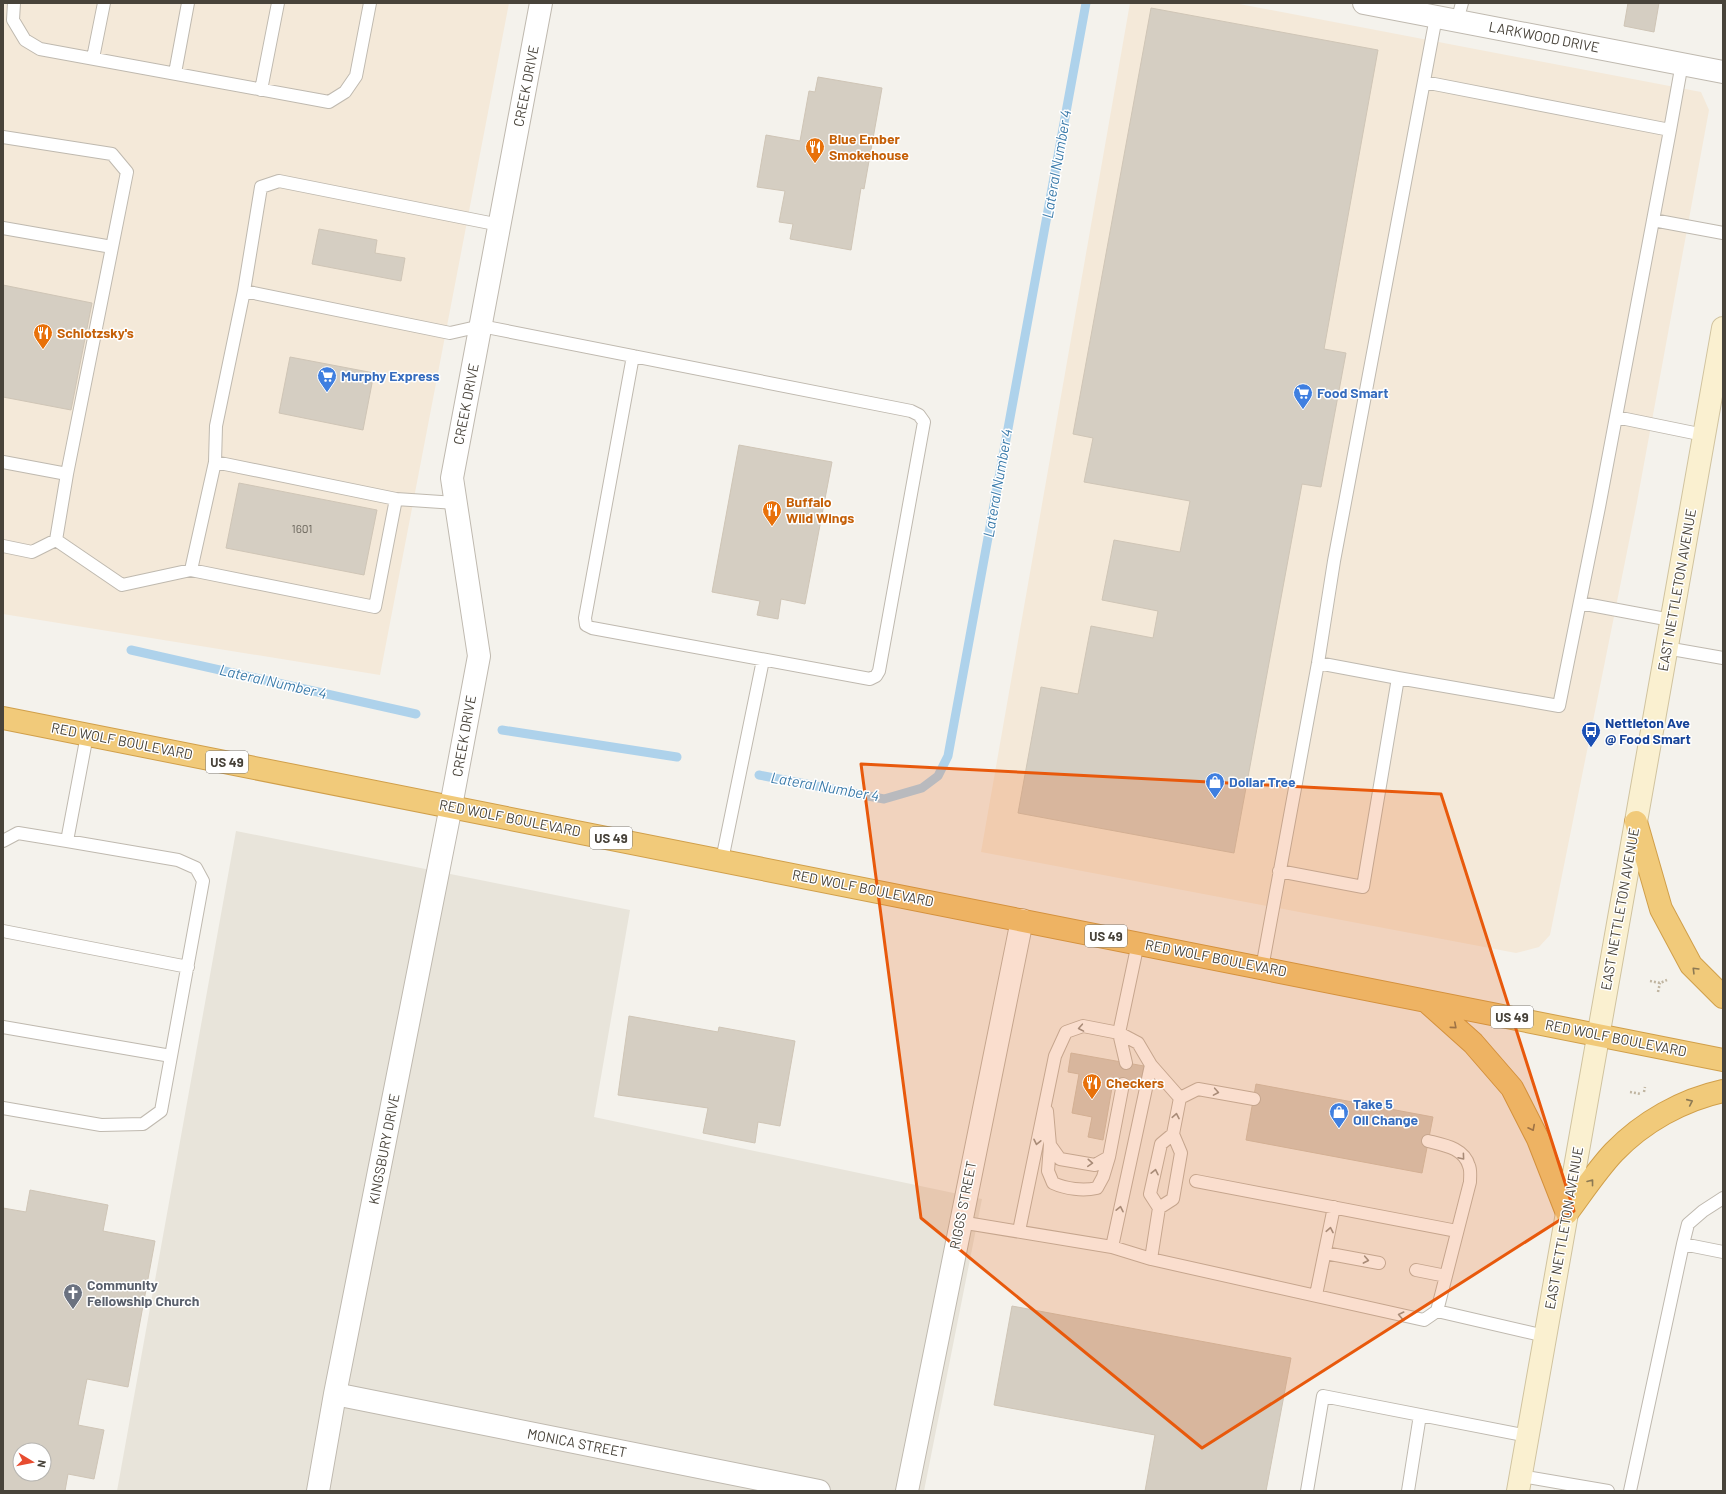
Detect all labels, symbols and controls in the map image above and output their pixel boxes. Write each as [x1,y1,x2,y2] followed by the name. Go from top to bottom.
[1487,17,1601,56] street label: LARKWOOD DRIVE
[509,44,542,128] street label: CREEK DRIVE
[1038,108,1074,219] water label: Lateral Number 4
[829,130,909,163] place label: Blue Ember Smokehouse
[804,136,826,164] restaurant icon: Blue Ember Smokehouse
[32,322,54,350] restaurant icon: Schlotzsky's
[57,324,134,341] place label: Schlotzsky's
[449,362,482,446] street label: CREEK DRIVE
[316,365,338,393] supermarket icon: Murphy Express
[341,367,440,384] place label: Murphy Express
[1292,382,1314,410] supermarket icon: Food Smart
[1317,384,1389,401] place label: Food Smart
[979,427,1015,538] water label: Lateral Number 4
[786,493,854,526] place label: Buffalo Wild Wings
[761,499,783,527] restaurant icon: Buffalo Wild Wings
[1654,507,1699,673] street label: EAST NETTLETON AVENUE
[291,521,313,535] house number: 1601
[218,660,329,702] water label: Lateral Number 4
[448,694,479,778] street label: CREEK DRIVE
[1605,714,1691,747] place label: Nettleton Ave @ Food Smart
[50,718,194,763] street label: RED WOLF BOULEVARD
[1580,720,1602,748] bus stop icon: Nettleton Ave @ Food Smart
[206,751,248,773] road number: US 49
[770,768,881,804] water label: Lateral Number 4
[1204,771,1226,799] shop icon: Dollar Tree
[1229,773,1296,790] place label: Dollar Tree
[438,795,582,840] street label: RED WOLF BOULEVARD
[1597,826,1642,992] street label: EAST NETTLETON AVENUE
[590,827,632,849] road number: US 49
[791,865,935,910] street label: RED WOLF BOULEVARD
[1085,925,1127,947] road number: US 49
[1144,935,1288,980] street label: RED WOLF BOULEVARD
[1692,967,1700,975] one-way arrow
[1491,1006,1533,1028] road number: US 49
[1544,1015,1688,1060] street label: RED WOLF BOULEVARD
[1449,1021,1457,1029] one-way arrow
[1078,1023,1085,1032] one-way arrow
[1081,1072,1103,1100] restaurant icon: Checkers
[1106,1074,1164,1091] place label: Checkers
[1213,1088,1219,1096] one-way arrow
[364,1092,403,1206] street label: KINGSBURY DRIVE
[1353,1095,1418,1128] place label: Take 5 Oil Change
[1686,1098,1693,1106] one-way arrow
[1328,1101,1350,1129] shop icon: Take 5 Oil Change
[1172,1112,1180,1119] one-way arrow
[1528,1124,1535,1131] one-way arrow
[1034,1139,1042,1145] one-way arrow
[1541,1145,1586,1311] street label: EAST NETTLETON AVENUE
[1458,1152,1465,1159] one-way arrow
[946,1159,979,1251] street label: RIGGS STREET
[1087,1159,1093,1168] one-way arrow
[1150,1169,1158,1175] one-way arrow
[1586,1180,1593,1187] one-way arrow
[1115,1206,1123,1212] one-way arrow
[1325,1227,1333,1233] one-way arrow
[1362,1256,1369,1264] one-way arrow
[87,1276,200,1309] place label: Community Fellowship Church
[62,1282,84,1310] church icon: Community Fellowship Church
[1398,1311,1405,1320] one-way arrow
[526,1425,628,1460] street label: MONICA STREET
[12,1442,52,1482] north arrow
[35,1459,49,1469] text: N

